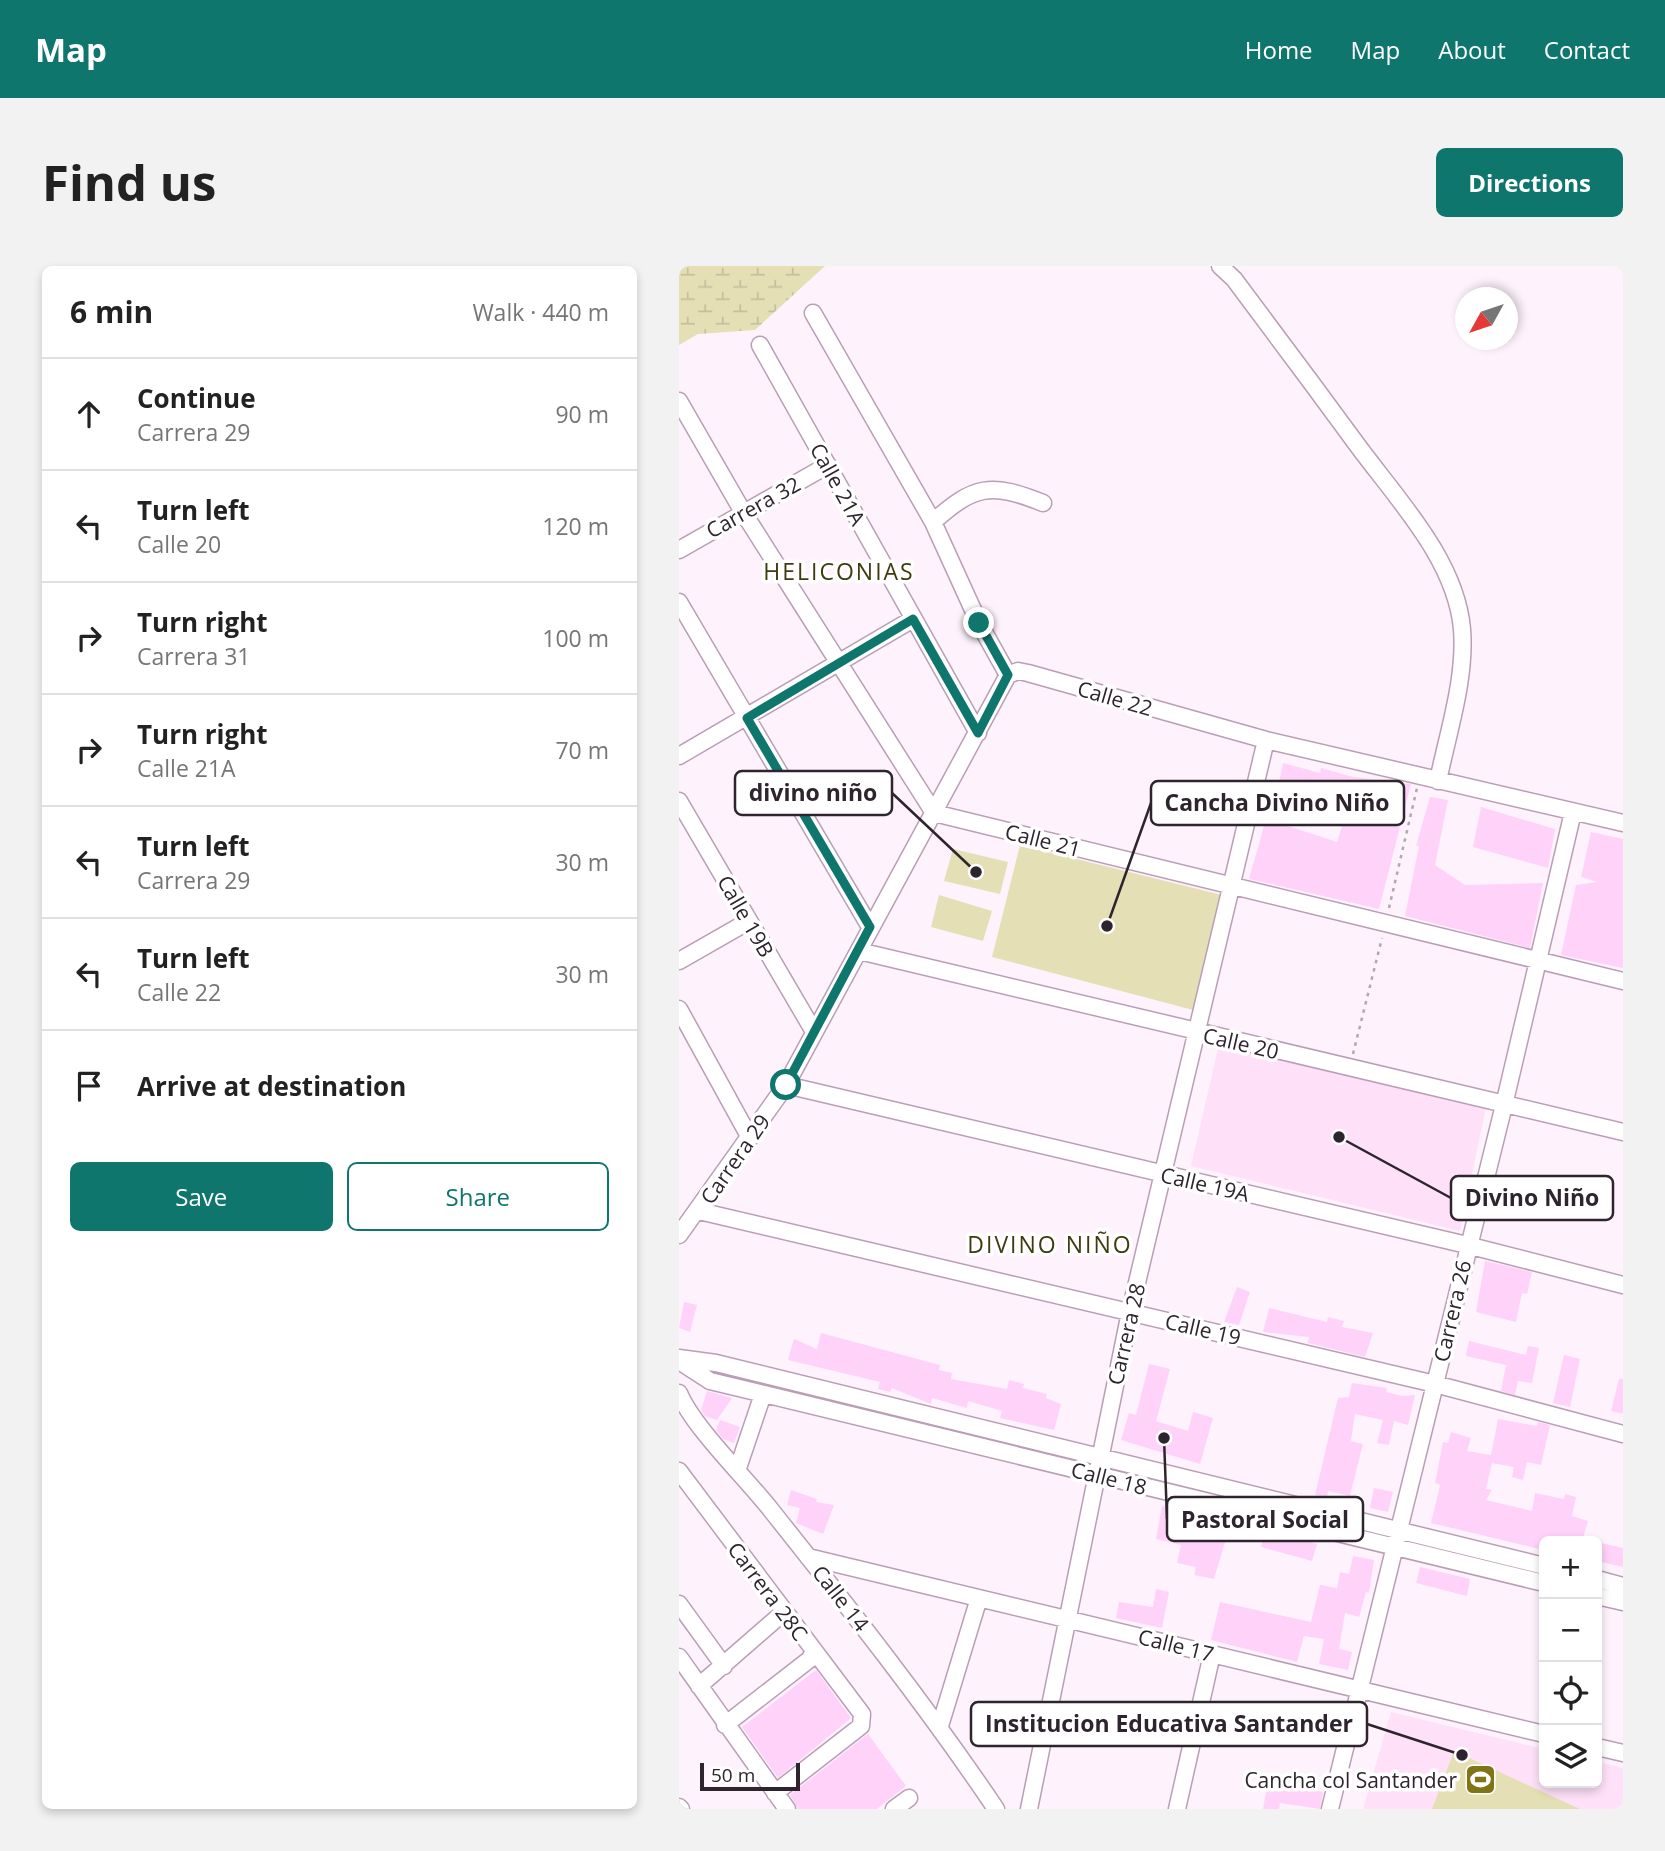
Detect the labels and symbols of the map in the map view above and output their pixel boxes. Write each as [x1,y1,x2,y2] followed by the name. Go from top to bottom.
[1455,287,1518,350] north arrow
[804,438,872,531] street label: Calle 21A
[701,470,805,544] street label: Carrera 32
[763,555,915,587] district label: HELICONIAS
[963,607,994,638] route end
[1074,674,1156,722] street label: Calle 22
[735,771,892,815] callout: divino niño
[749,776,877,808] text: divino niño
[1151,781,1404,825] callout: Cancha Divino Niño
[1164,786,1390,818] text: Cancha Divino Niño
[1002,817,1084,863] street label: Calle 21
[711,870,781,962] street label: Calle 19B
[1200,1021,1282,1065] street label: Calle 20
[770,1069,801,1100] route start
[694,1109,776,1209] street label: Carrera 29
[1158,1160,1253,1208] street label: Calle 19A
[1451,1176,1613,1220] callout: Divino Niño
[1465,1181,1599,1213] text: Divino Niño
[967,1228,1133,1260] district label: DIVINO NIÑO
[1427,1257,1477,1365] street label: Carrera 26
[1101,1280,1151,1388] street label: Carrera 28
[1162,1307,1244,1351] street label: Calle 19
[1068,1455,1150,1501] street label: Calle 18
[1167,1497,1363,1541] callout: Pastoral Social
[1181,1503,1349,1535] text: Pastoral Social
[722,1536,814,1646] street label: Carrera 28C
[806,1559,876,1637] street label: Calle 14
[1135,1622,1217,1668] street label: Calle 17
[971,1702,1367,1746] callout: Institucion Educativa Santander
[985,1707,1353,1739] text: Institucion Educativa Santander
[700,1760,800,1792] scale bar
[1463,1763,1497,1797] sports icon: Cancha col Santander
[1244,1766,1457,1794] place label: Cancha col Santander

